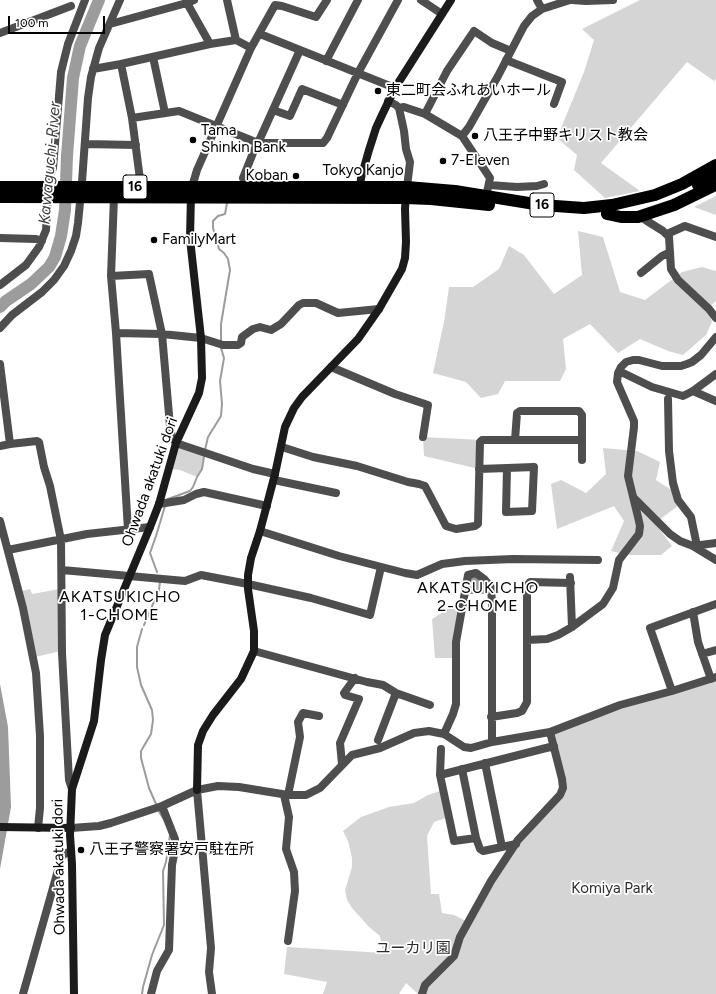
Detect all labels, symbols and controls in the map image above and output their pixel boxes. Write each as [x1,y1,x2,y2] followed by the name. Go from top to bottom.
[10,8,107,34] scale bar
[15,16,49,30] text: 100 m
[386,82,551,100] place label: 東二町会ふれあいホール
[373,86,383,96] marker: 東二町会ふれあいホール
[35,101,65,225] water label: Kawaguchi-River
[201,122,286,157] place label: Tama Shinkin Bank
[483,127,648,145] place label: 八王子中野キリスト教会
[470,131,480,141] marker: 八王子中野キリスト教会
[188,135,198,145] marker: Tama Shinkin Bank
[451,152,510,170] place label: 7-Eleven
[438,156,448,166] marker: 7-Eleven
[322,162,404,180] street label: Tokyo Kanjo
[245,167,288,185] place label: Koban
[291,171,301,181] marker: Koban
[123,175,147,199] road number: 16
[530,193,554,217] road number: 16
[162,231,236,249] place label: FamilyMart
[149,235,159,245] marker: FamilyMart
[118,415,182,549] street label: Ohwada akatuki dori
[417,578,539,616] district label: AKATSUKICHO 2-CHOME
[59,587,181,625] district label: AKATSUKICHO 1-CHOME
[49,799,69,935] street label: Ohwada akatuki dori
[89,841,254,859] place label: 八王子警察署安戸駐在所
[76,845,86,855] marker: 八王子警察署安戸駐在所
[571,880,653,898] park label: Komiya Park
[376,940,450,958] park label: ユーカリ園

